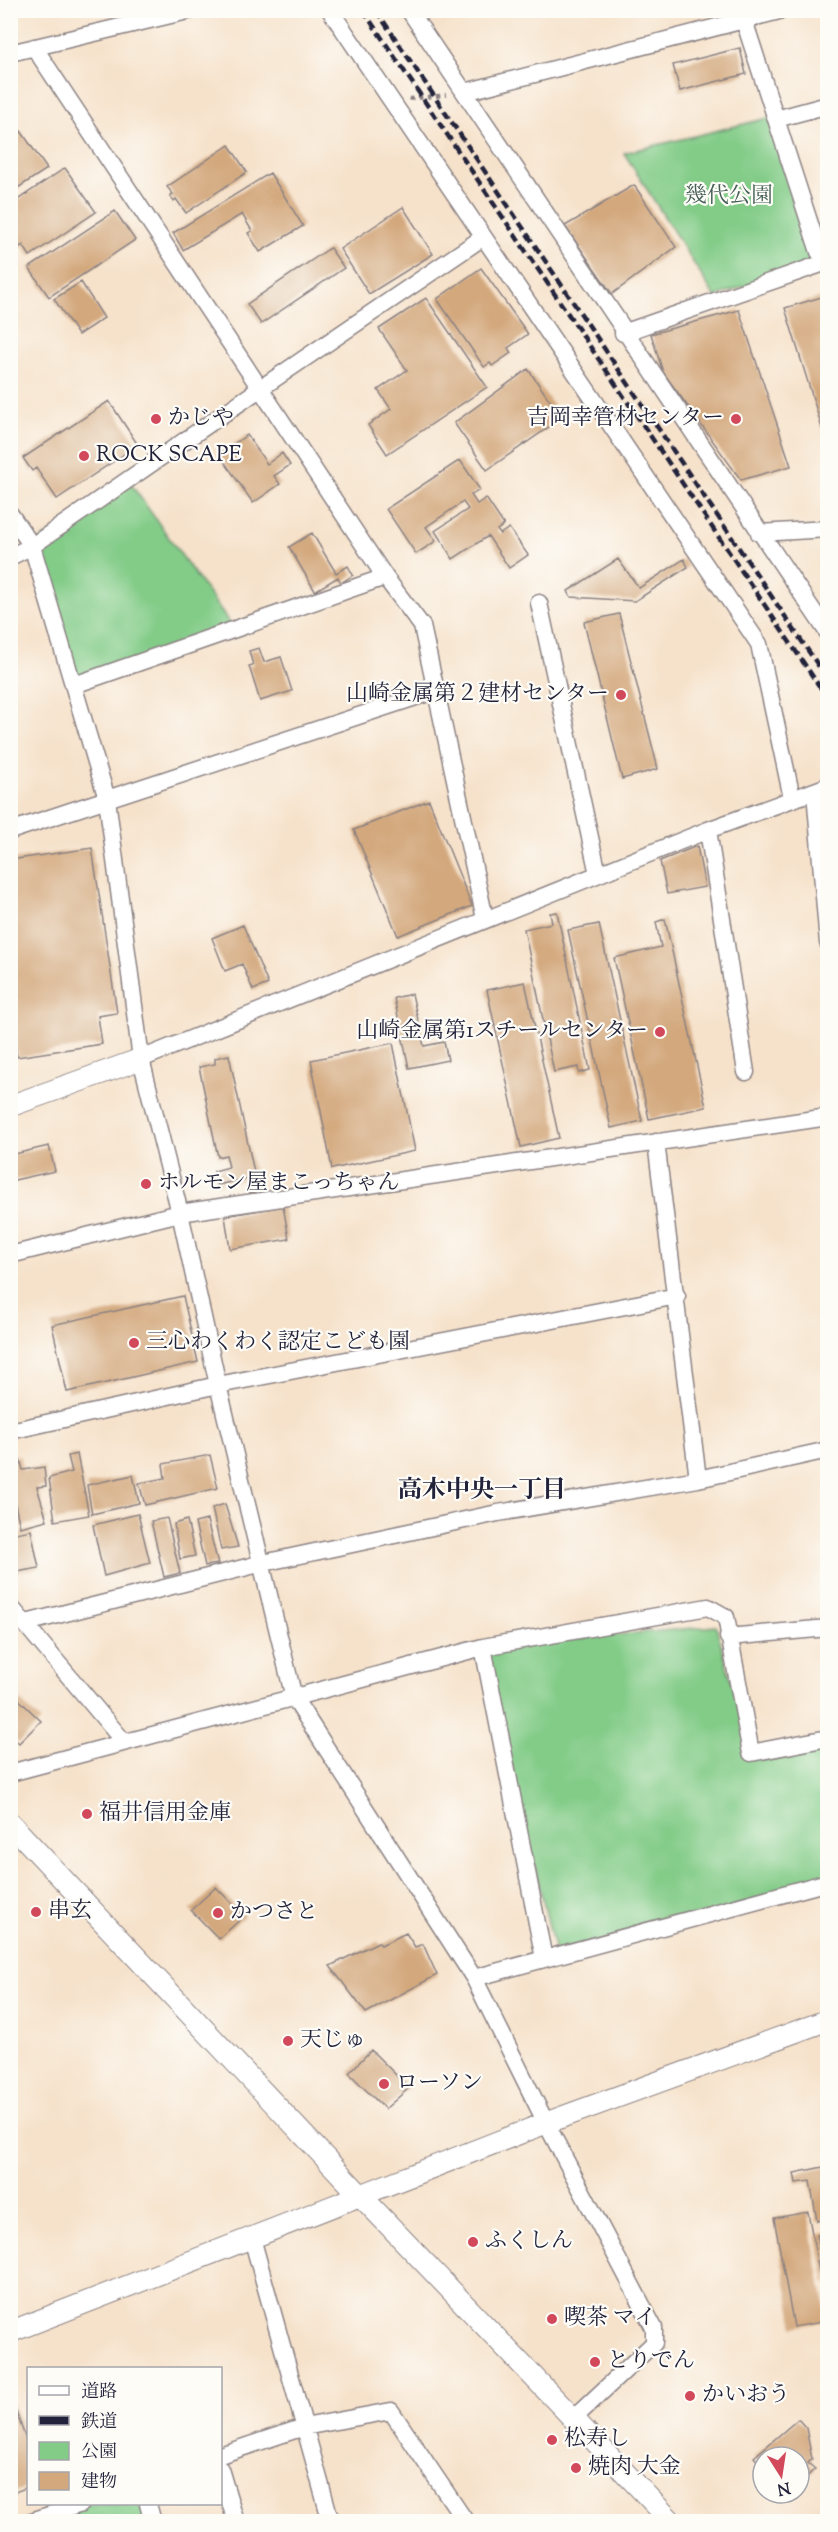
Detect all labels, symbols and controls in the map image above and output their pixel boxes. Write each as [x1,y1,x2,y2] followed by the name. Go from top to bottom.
[685,181,773,213] park label: 幾代公園
[168,403,234,435] place label: かじや
[527,403,724,435] place label: 吉岡幸管材センター
[149,412,163,426] marker: かじや
[729,412,743,426] marker: 吉岡幸管材センター
[96,440,242,472] place label: ROCK SCAPE
[77,449,91,463] marker: ROCK SCAPE
[346,679,609,711] place label: 山崎金属第２建材センター
[614,688,628,702] marker: 山崎金属第２建材センター
[356,1016,648,1048] place label: 山崎金属第1スチールセンター
[653,1025,667,1039] marker: 山崎金属第1スチールセンター
[158,1168,400,1200] place label: ホルモン屋まこっちゃん
[139,1177,153,1191] marker: ホルモン屋まこっちゃん
[146,1327,410,1359] place label: 三心わくわく認定こども園
[127,1336,141,1350] marker: 三心わくわく認定こども園
[398,1474,566,1508] district label: 高木中央一丁目
[99,1798,231,1830] place label: 福井信用金庫
[80,1807,94,1821] marker: 福井信用金庫
[48,1896,92,1928] place label: 串玄
[230,1897,318,1929] place label: かつさと
[29,1905,43,1919] marker: 串玄
[211,1906,225,1920] marker: かつさと
[300,2025,366,2057] place label: 天じゅ
[281,2034,295,2048] marker: 天じゅ
[396,2068,483,2100] place label: ローソン
[377,2077,391,2091] marker: ローソン
[485,2226,573,2258] place label: ふくしん
[466,2235,480,2249] marker: ふくしん
[564,2303,656,2335] place label: 喫茶 マイ
[545,2312,559,2326] marker: 喫茶 マイ
[607,2346,695,2378] place label: とりでん
[588,2355,602,2369] marker: とりでん
[27,2367,222,2505] legend
[81,2380,117,2406] text: 道路
[702,2380,790,2412] place label: かいおう
[683,2389,697,2403] marker: かいおう
[81,2410,117,2436] text: 鉄道
[564,2424,630,2456] place label: 松寿し
[545,2433,559,2447] marker: 松寿し
[81,2440,117,2466] text: 公園
[751,2445,811,2505] north arrow
[588,2452,681,2484] place label: 焼肉 大金
[569,2461,583,2475] marker: 焼肉 大金
[81,2470,117,2496] text: 建物
[775,2475,792,2500] text: N

